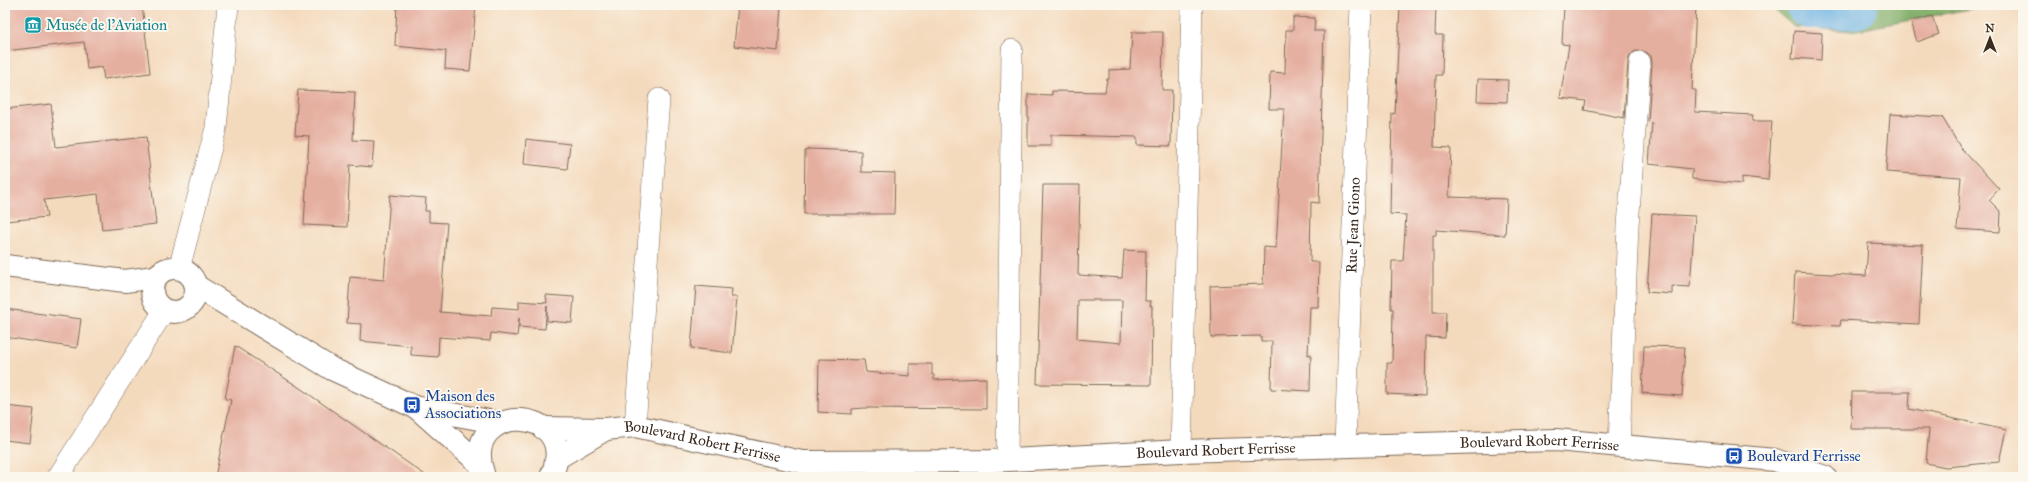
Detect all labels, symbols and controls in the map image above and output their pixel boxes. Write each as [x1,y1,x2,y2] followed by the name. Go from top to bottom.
[23,15,43,35] museum icon: Musée de l'Aviation
[46,16,167,34] place label: Musée de l'Aviation
[1970,18,2010,58] north arrow
[1985,22,1995,35] text: N
[1342,176,1364,274] street label: Rue Jean Giono
[424,387,501,422] place label: Maison des Associations
[402,395,422,415] bus stop icon: Maison des Associations
[623,417,782,466] street label: Boulevard Robert Ferrisse
[1459,431,1620,455] street label: Boulevard Robert Ferrisse
[1135,439,1296,462] street label: Boulevard Robert Ferrisse
[1724,446,1744,466] bus stop icon: Boulevard Ferrisse
[1747,447,1861,465] place label: Boulevard Ferrisse

